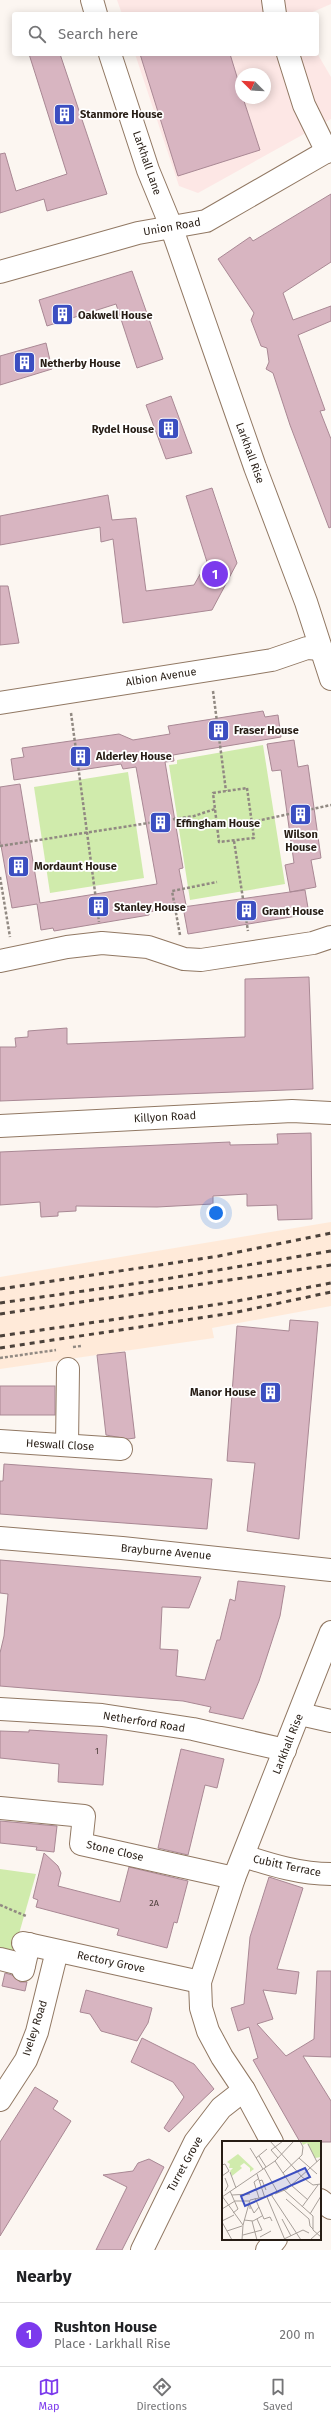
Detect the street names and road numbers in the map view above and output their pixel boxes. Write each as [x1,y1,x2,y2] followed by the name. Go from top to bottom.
[130,129,164,197] street label: Larkhall Lane
[142,216,202,238] street label: Union Road
[233,421,267,485] street label: Larkhall Rise
[125,665,197,689] street label: Albion Avenue
[133,1109,197,1125] street label: Killyon Road
[26,1437,94,1453] street label: Heswall Close
[120,1542,212,1562] street label: Brayburne Avenue
[102,1709,186,1735] street label: Netherford Road
[270,1712,306,1776] street label: Larkhall Rise
[85,1838,145,1864] street label: Stone Close
[252,1852,322,1880] street label: Cubitt Terrace
[76,1948,146,1976] street label: Rectory Grove
[20,1999,50,2057] street label: Iveley Road
[164,2134,206,2194] street label: Turret Grove

